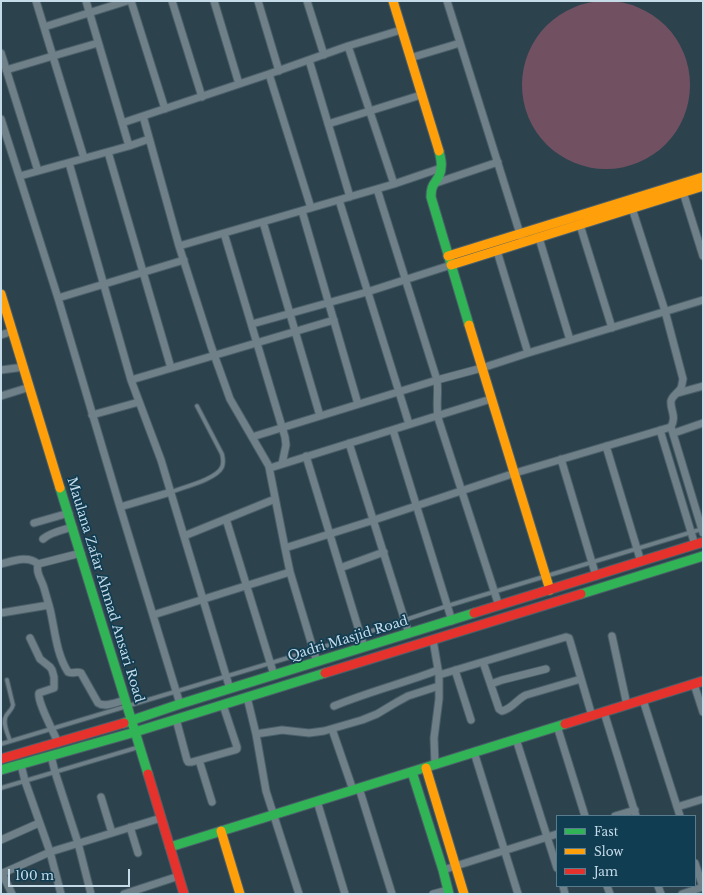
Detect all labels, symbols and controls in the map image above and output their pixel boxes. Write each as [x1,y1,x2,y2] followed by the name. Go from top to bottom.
[63,475,147,705] street label: Maulana Zafar Ahmad Ansari Road
[286,613,410,665] street label: Qadri Masjid Road
[556,815,696,887] legend
[594,824,618,839] text: Fast
[594,844,623,859] text: Slow
[10,861,132,887] scale bar
[594,864,618,879] text: Jam
[15,868,54,883] text: 100 m

